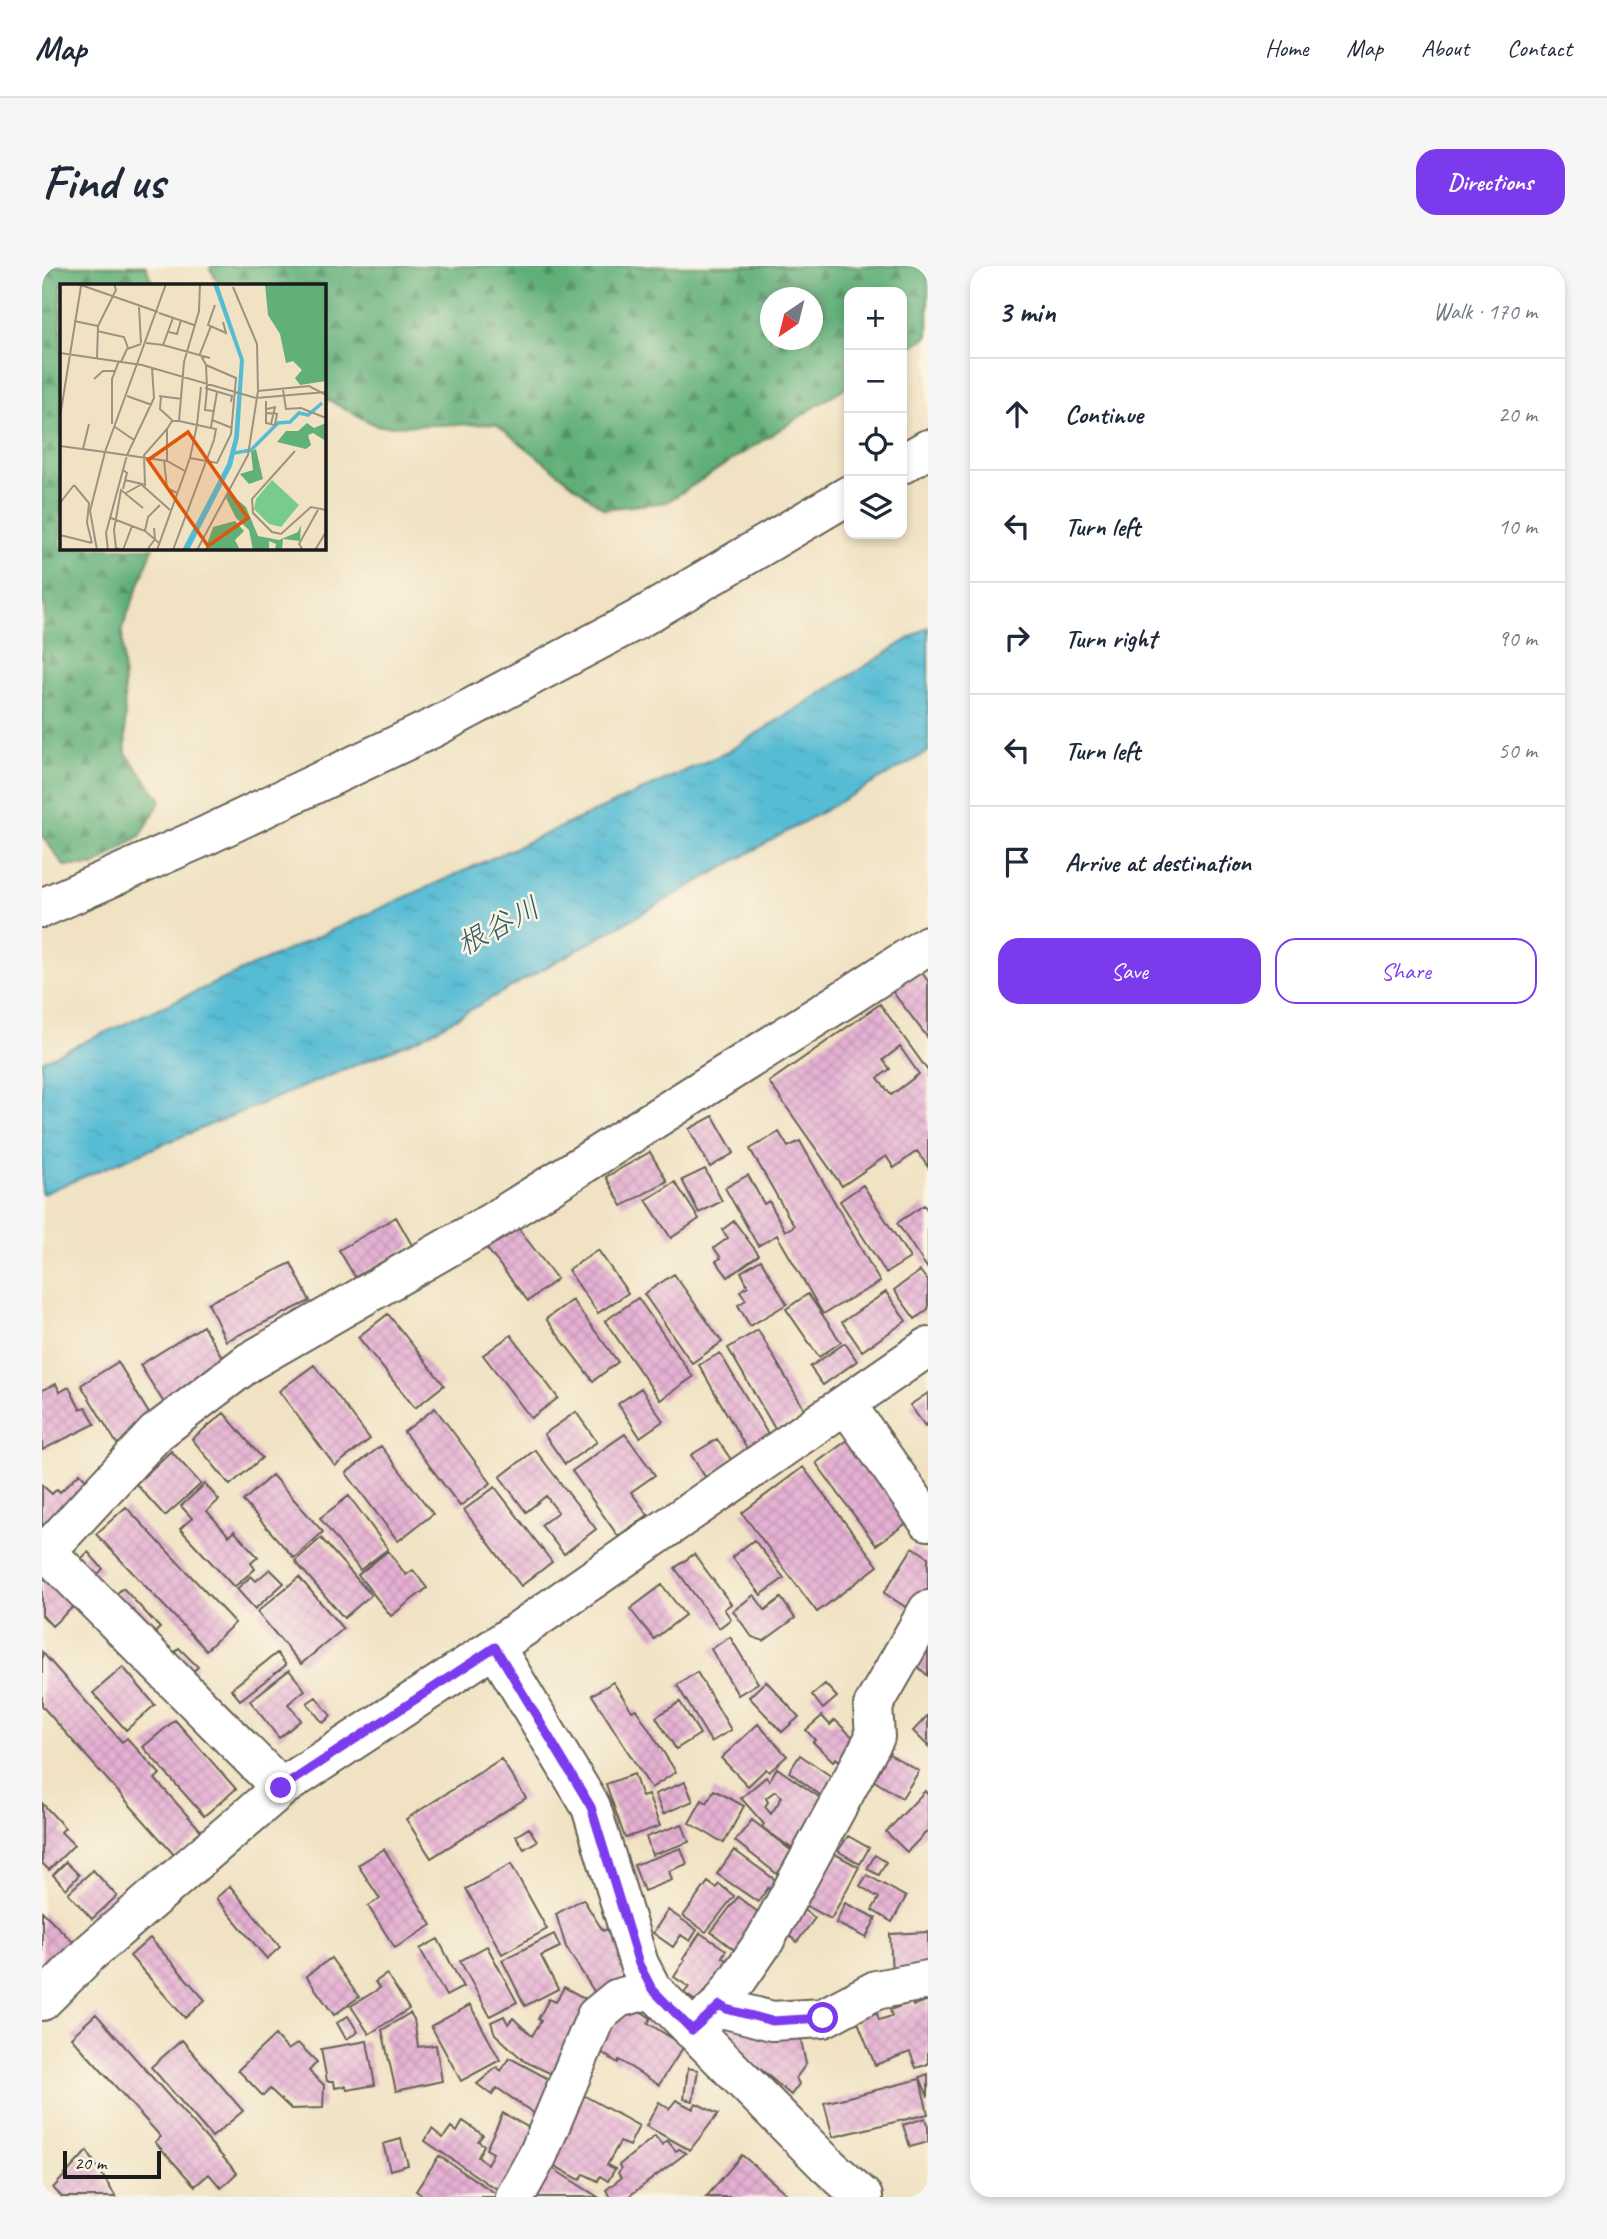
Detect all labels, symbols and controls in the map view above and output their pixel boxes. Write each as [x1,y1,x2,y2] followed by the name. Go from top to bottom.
[35,27,86,69] text: Map
[1265,33,1308,63] text: Home
[1346,33,1383,63] text: Map
[1421,33,1469,63] text: About
[1507,33,1572,63] text: Contact
[1416,149,1565,215] button: Directions
[42,151,164,213] text: Find us
[60,284,326,550] inset map
[760,287,823,350] north arrow
[844,287,907,539] map controls
[844,287,907,350] button: +
[998,293,1055,331] text: 3 min
[1433,297,1537,326] text: Walk · 170 m
[844,350,907,413] button: −
[998,395,1036,433] icon: ahead
[1065,398,1143,431] text: Continue
[1498,400,1537,429] text: 20 m
[844,413,907,476] button: locate
[844,476,907,539] button: layers
[998,507,1036,545] icon: left
[1065,510,1140,543] text: Turn left
[1498,512,1537,541] text: 10 m
[998,619,1036,657] icon: right
[1065,622,1156,655] text: Turn right
[1498,624,1537,653] text: 90 m
[998,731,1036,769] icon: left
[1065,734,1140,767] text: Turn left
[1498,736,1537,765] text: 50 m
[998,843,1036,881] icon: arrive
[1065,846,1251,879] text: Arrive at destination
[449,888,547,964] water label: 根谷川
[998,938,1261,1004] button: Save
[1275,938,1537,1004] button: Share
[265,1772,296,1803] route end
[807,2002,838,2033] route start
[63,2148,161,2180] scale bar
[74,2151,106,2175] text: 20 m

